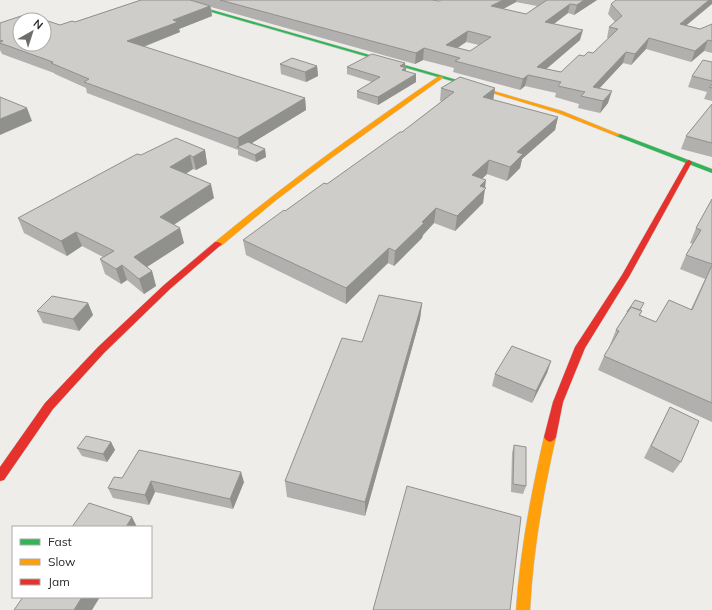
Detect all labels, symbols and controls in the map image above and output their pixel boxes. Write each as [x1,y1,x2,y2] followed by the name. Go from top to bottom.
[12,12,52,52] north arrow
[31,16,46,32] text: N
[12,526,152,598] legend
[48,534,72,549] text: Fast
[48,554,76,569] text: Slow
[48,574,70,589] text: Jam

